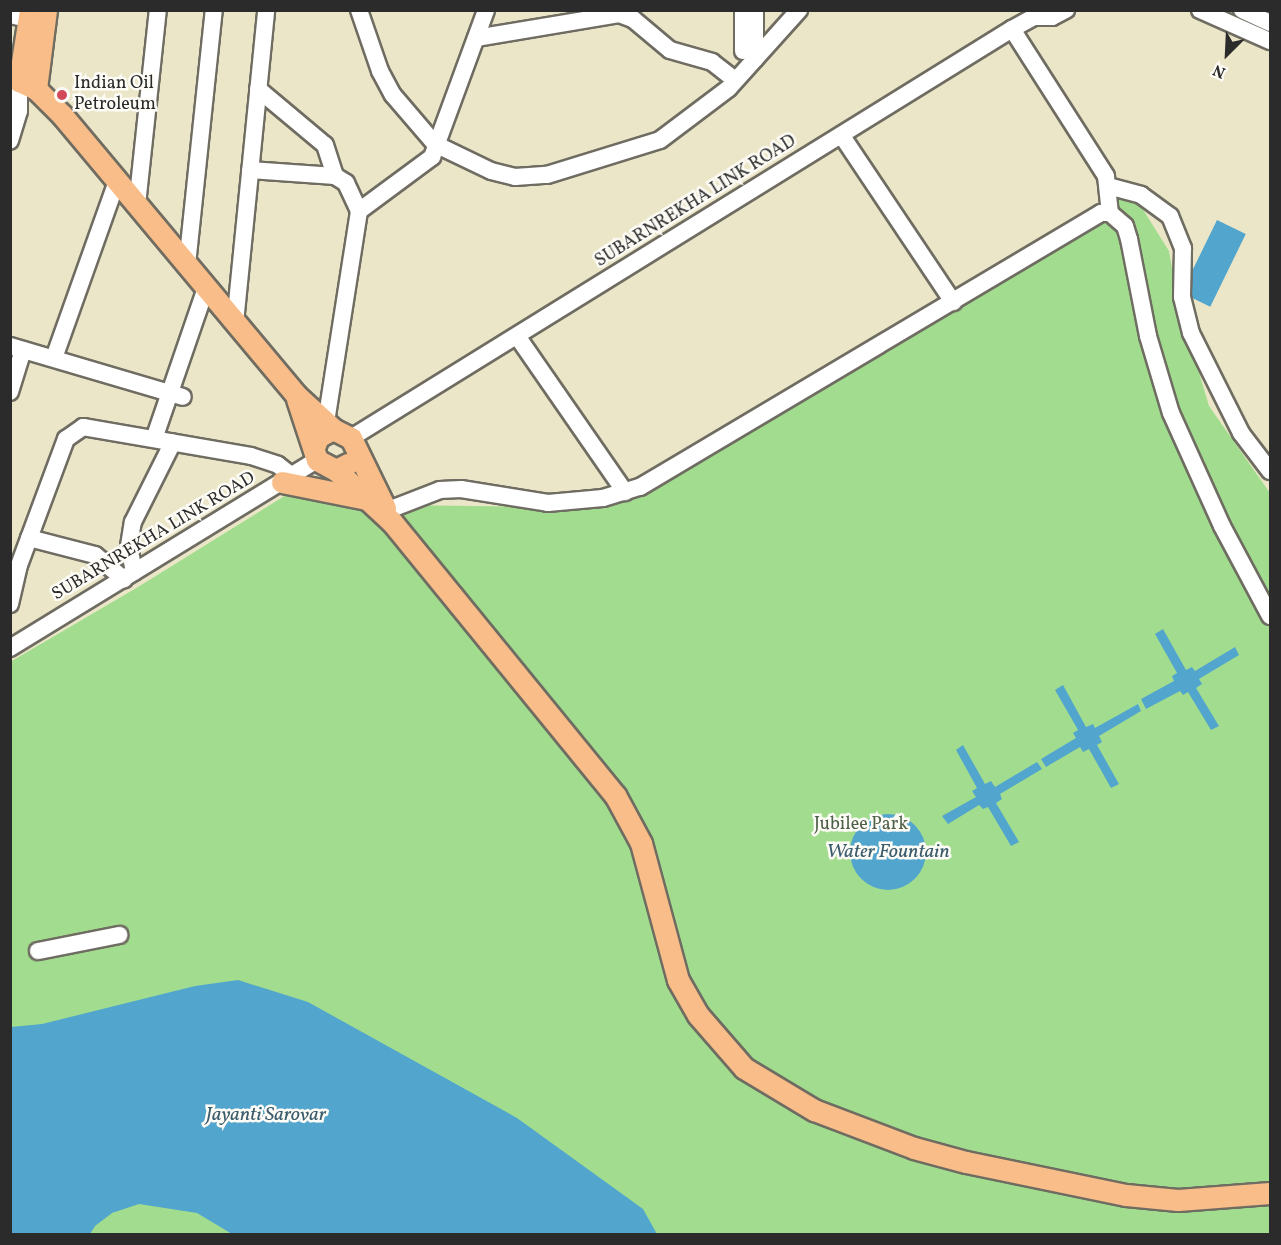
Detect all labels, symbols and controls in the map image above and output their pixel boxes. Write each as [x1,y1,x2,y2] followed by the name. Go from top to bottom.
[1197,24,1257,84] north arrow
[1210,58,1229,83] text: N
[74,74,156,116] place label: Indian Oil Petroleum
[55,88,69,102] marker: Indian Oil Petroleum
[592,131,800,273] street label: SUBARNREKHA LINK ROAD
[49,468,259,606] street label: SUBARNREKHA LINK ROAD
[814,814,908,836] park label: Jubilee Park
[826,840,950,864] water label: Water Fountain
[206,1103,326,1127] water label: Jayanti Sarovar

